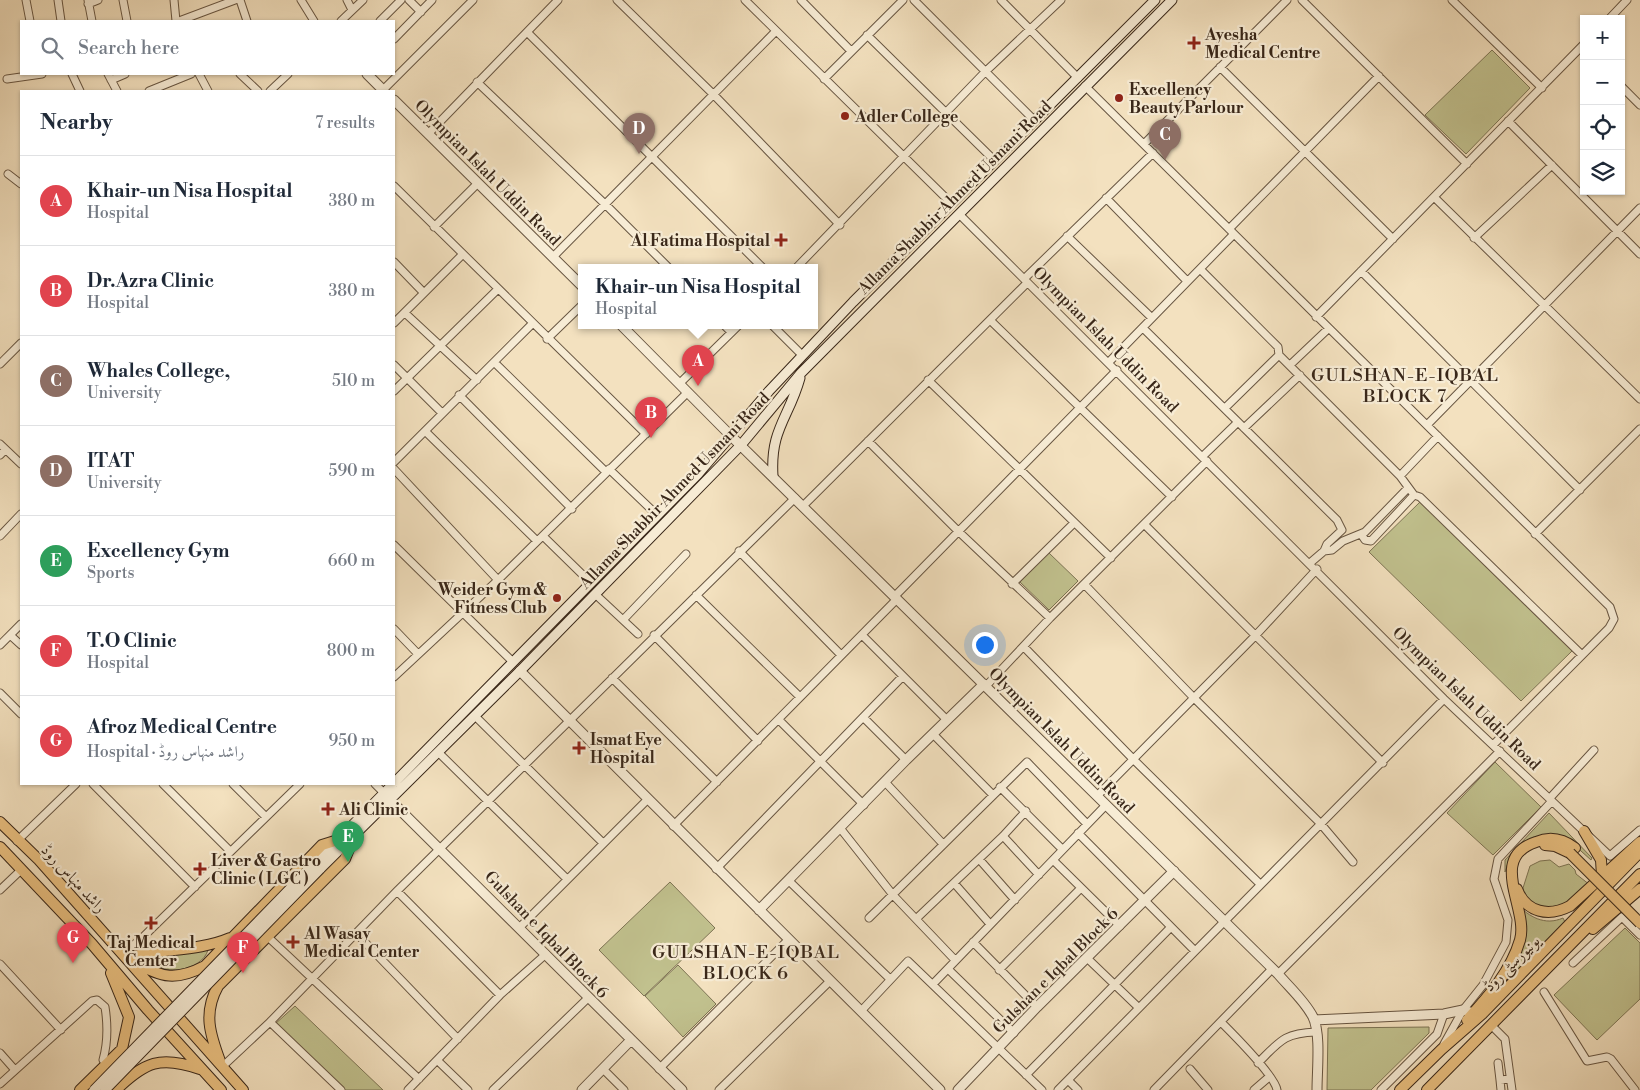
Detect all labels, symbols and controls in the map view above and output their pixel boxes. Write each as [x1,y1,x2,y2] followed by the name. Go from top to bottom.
[1580,15,1625,195] map controls
[1580,15,1625,60] button: +
[20,20,395,75] search box
[1204,25,1321,63] place label: Ayesha Medical Centre
[38,34,66,62] icon: search
[78,36,179,60] text: Search here
[1187,36,1201,50] marker: Ayesha Medical Centre
[1580,60,1625,105] button: −
[1129,80,1244,118] place label: Excellency Beauty Parlour
[1113,92,1125,104] marker: Excellency Beauty Parlour
[410,96,564,250] street label: Olympian Islah Uddin Road
[853,97,1056,299] street label: Allama Shabbir Ahmed Usmani Road
[1580,105,1625,150] button: locate
[854,107,959,127] place label: Adler College
[40,110,113,136] text: Nearby
[839,110,851,122] marker: Adler College
[315,113,375,133] text: 7 results
[623,113,655,154] pin: D
[1149,119,1181,160] pin: C
[1580,150,1625,195] button: layers
[87,179,293,203] text: Khair-un Nisa Hospital
[50,191,62,211] text: A
[328,191,375,211] text: 380 m
[87,203,149,223] text: Hospital
[630,231,771,251] place label: Al Fatima Hospital
[774,233,788,247] marker: Al Fatima Hospital
[1028,263,1182,417] street label: Olympian Islah Uddin Road
[578,264,818,329] popup
[87,269,214,293] text: Dr.Azra Clinic
[595,275,801,299] text: Khair-un Nisa Hospital
[50,281,62,301] text: B
[328,281,375,301] text: 380 m
[87,293,149,313] text: Hospital
[595,299,657,319] text: Hospital
[682,345,714,386] pin: A
[87,359,230,383] text: Whales College,
[1311,364,1499,408] district label: GULSHAN-E-IQBAL BLOCK 7
[50,371,62,391] text: C
[332,371,375,391] text: 510 m
[87,383,161,403] text: University
[575,388,774,594] street label: Allama Shabbir Ahmed Usmani Road
[635,397,667,438] pin: B
[87,449,134,473] text: ITAT
[50,461,62,481] text: D
[329,461,375,481] text: 590 m
[87,473,161,493] text: University
[87,539,229,563] text: Excellency Gym
[50,551,62,571] text: E
[328,551,375,571] text: 660 m
[87,563,134,583] text: Sports
[437,580,548,618] place label: Weider Gym & Fitness Club
[551,592,563,604] marker: Weider Gym & Fitness Club
[1388,623,1545,775] street label: Olympian Islah Uddin Road
[87,629,177,653] text: T.O Clinic
[972,632,998,658] your location
[50,641,62,661] text: F
[327,641,375,661] text: 800 m
[87,653,149,673] text: Hospital
[984,664,1138,818] street label: Olympian Islah Uddin Road
[87,715,277,739] text: Afroz Medical Centre
[590,730,662,768] place label: Ismat Eye Hospital
[50,731,62,751] text: G
[329,731,375,751] text: 950 m
[572,741,586,755] marker: Ismat Eye Hospital
[87,742,244,762] text: Hospital · راشد منہاس روڈ
[338,800,408,820] place label: Ali Clinic
[321,802,335,816] marker: Ali Clinic
[332,821,364,862] pin: E
[37,840,110,917] street label: راشد منہاس روڈ
[211,851,321,889] place label: Liver & Gastro Clinic ( LGC )
[193,862,207,876] marker: Liver & Gastro Clinic ( LGC )
[480,867,613,1003] street label: Gulshan e Iqbal Block 6
[989,904,1123,1038] street label: Gulshan e Iqbal Block 6
[144,916,158,930] marker: Taj Medical Center
[57,922,89,963] pin: G
[303,924,420,962] place label: Al Wasay Medical Center
[1479,931,1545,997] street label: یونیورسٹی روڈ
[227,932,259,973] pin: F
[107,933,196,971] place label: Taj Medical Center
[286,935,300,949] marker: Al Wasay Medical Center
[652,941,840,985] district label: GULSHAN-E-IQBAL BLOCK 6

